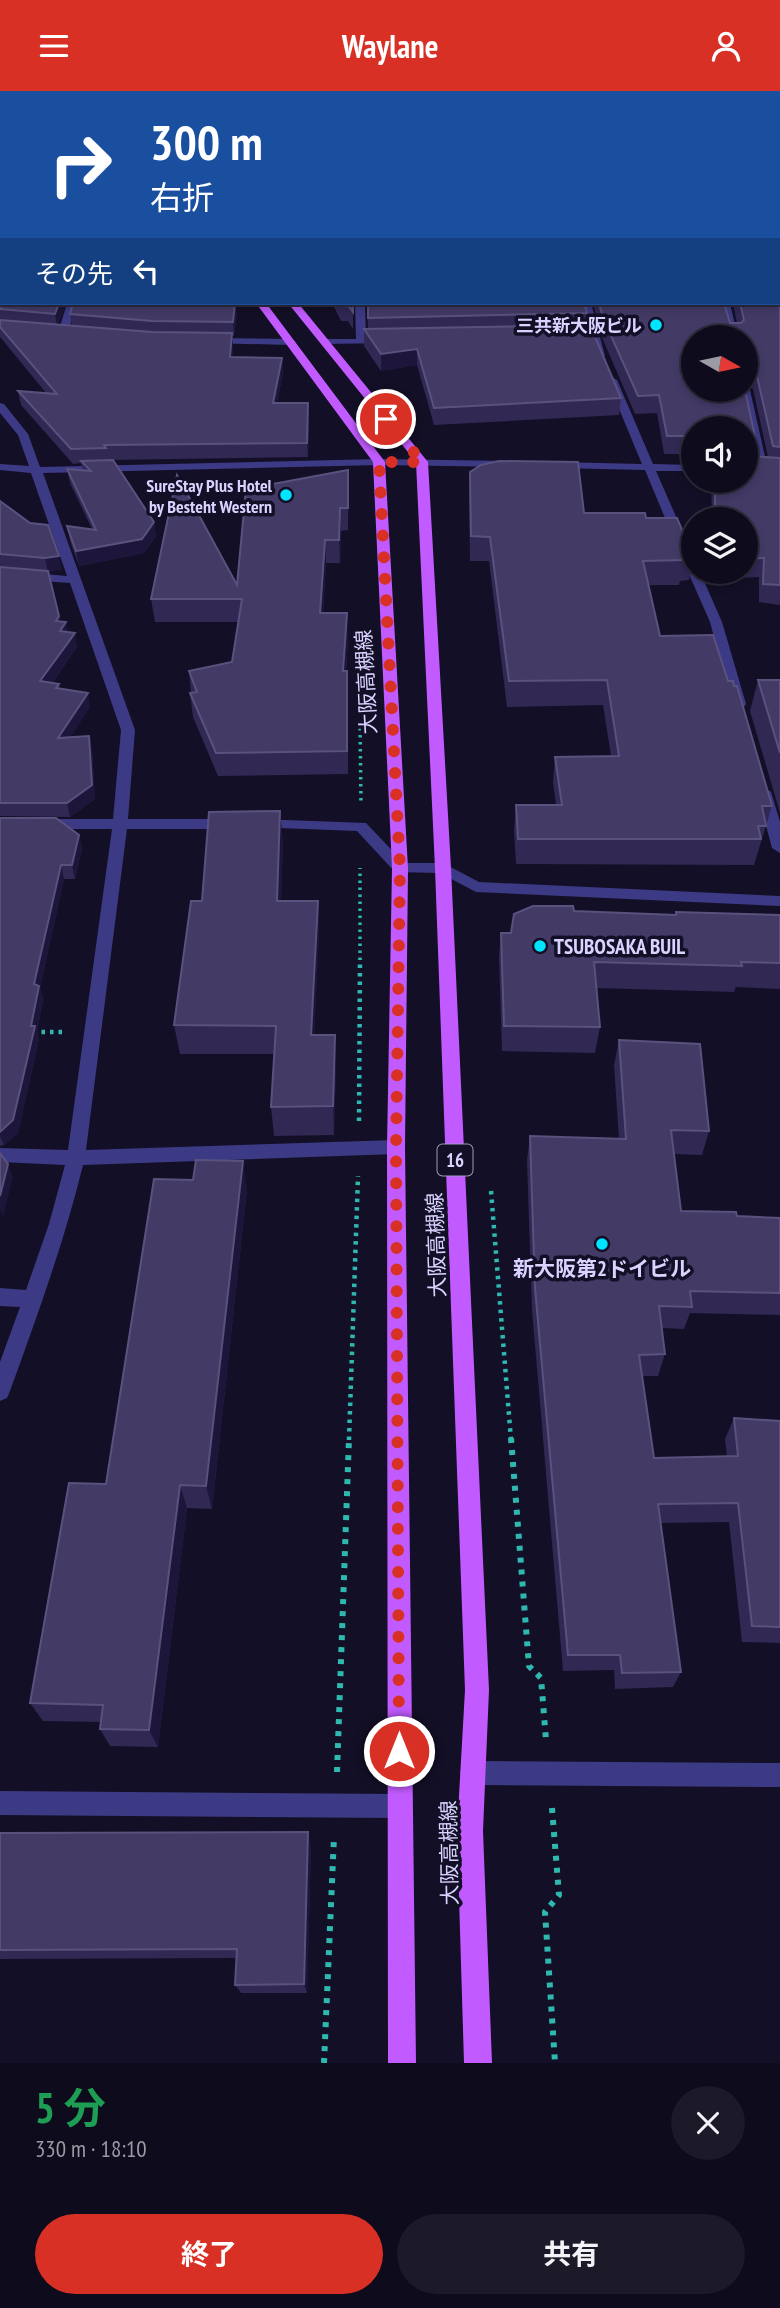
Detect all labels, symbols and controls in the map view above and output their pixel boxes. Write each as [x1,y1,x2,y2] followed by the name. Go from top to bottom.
[342,25,438,67] text: Waylane
[35,27,73,65] icon: menu
[707,27,745,65] icon: person
[150,110,263,174] text: 300 m
[35,119,126,210] icon: right
[150,176,214,218] text: 右折
[127,252,165,290] icon: left
[35,257,113,290] text: その先
[516,314,642,337] place label: 三共新大阪ビル
[648,317,664,333] marker: 三共新大阪ビル
[681,325,758,403] north arrow
[681,325,758,584] map controls
[356,389,416,449] pin
[367,400,405,438] icon: arrive
[681,416,758,493] button: sound
[146,474,273,518] place label: SureStay Plus Hotel by Besteht Western
[278,487,294,503] marker: SureStay Plus Hotel by Besteht Western
[681,507,758,584] button: layers
[350,629,382,735] street label: 大阪高槻線
[554,933,685,960] place label: TSUBOSAKA BUIL
[532,938,548,954] marker: TSUBOSAKA BUIL
[438,1145,472,1175] road number: 16
[421,1192,451,1298] street label: 大阪高槻線
[594,1236,610,1252] marker: 新大阪第2ドイビル
[513,1255,691,1282] place label: 新大阪第2ドイビル
[362,1714,436,1788] position arrow
[435,1800,463,1906] street label: 大阪高槻線
[35,2080,106,2135] text: 5 分
[671,2086,745,2160] button: close
[35,2134,147,2163] text: 330 m · 18:10
[35,2214,383,2294] button: 終了
[397,2214,745,2294] button: 共有

